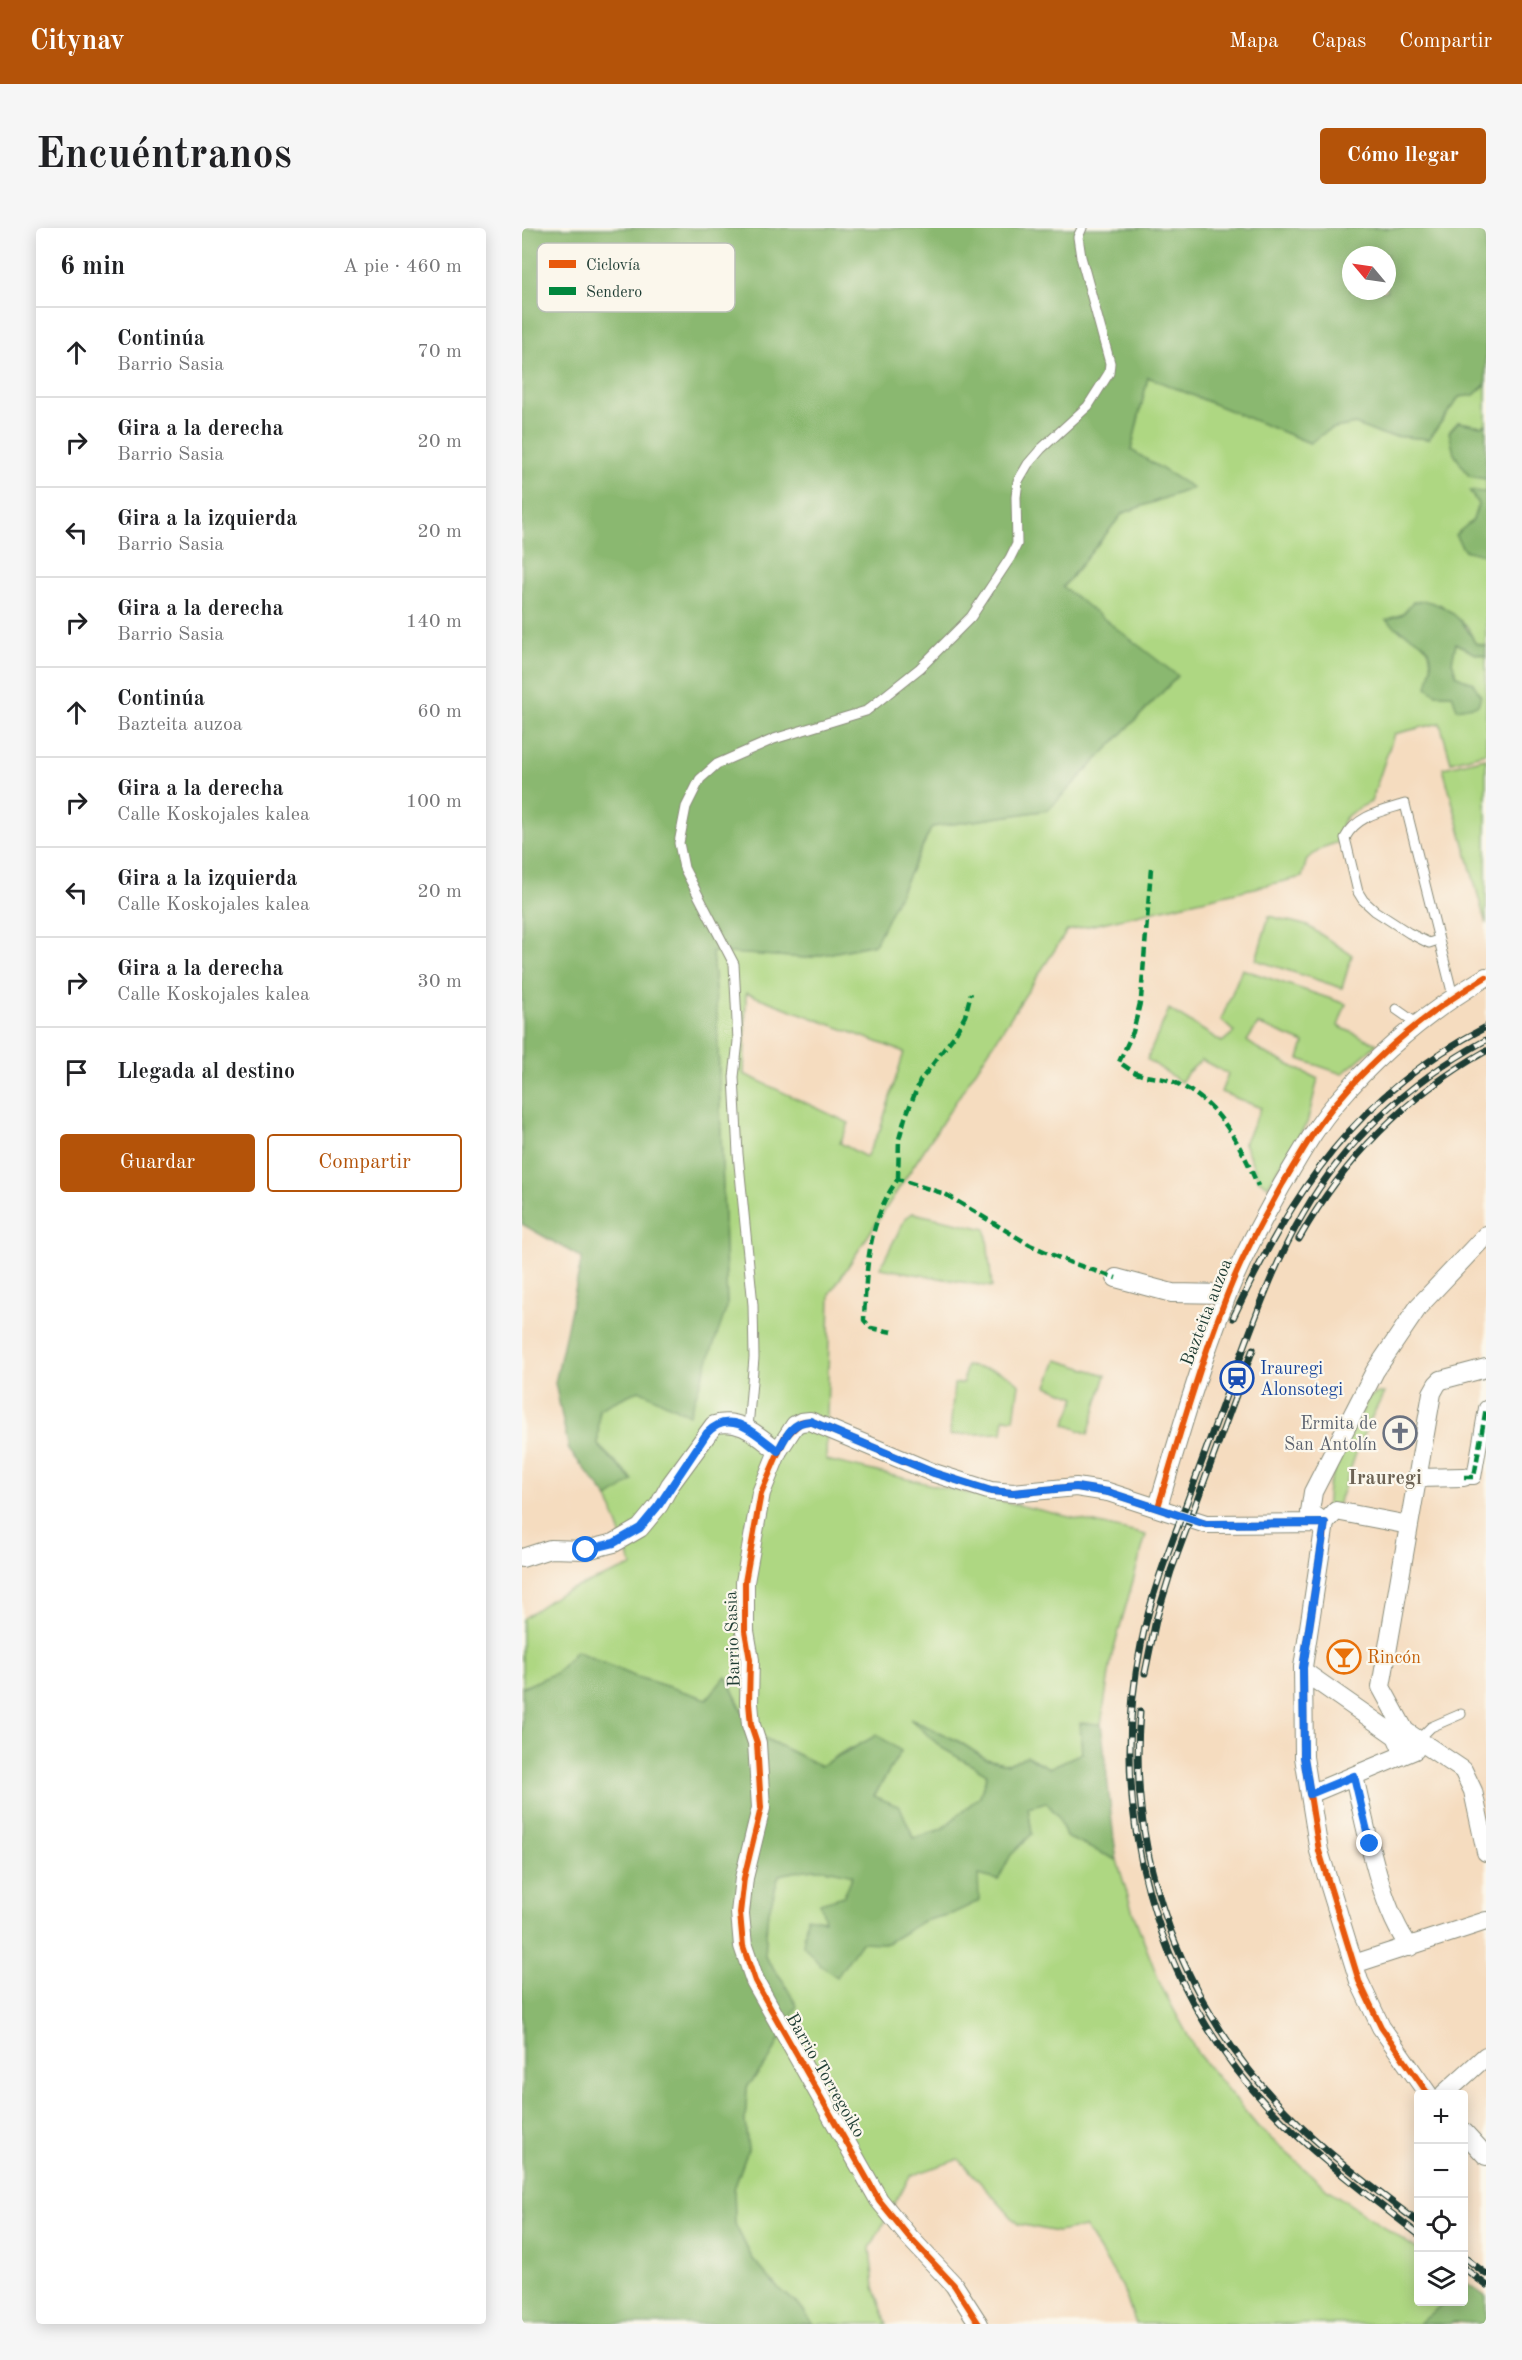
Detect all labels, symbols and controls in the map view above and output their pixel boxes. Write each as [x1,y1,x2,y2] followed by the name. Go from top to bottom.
[30,28,125,56] text: Citynav
[1229,31,1279,52] text: Mapa
[1312,31,1366,52] text: Capas
[1399,31,1492,52] text: Compartir
[1320,128,1486,184] button: Cómo llegar
[36,135,292,177] text: Encuéntranos
[537,243,735,312] legend
[1342,246,1396,300] north arrow
[60,254,125,280] text: 6 min
[343,257,462,277] text: A pie · 460 m
[586,258,640,274] text: Ciclovía
[586,285,642,301] text: Sendero
[117,328,205,350] text: Continúa
[60,336,93,369] icon: ahead
[417,342,462,362] text: 70 m
[117,355,224,375] text: Barrio Sasia
[117,418,284,440] text: Gira a la derecha
[60,426,93,459] icon: right
[417,432,462,452] text: 20 m
[117,445,224,465] text: Barrio Sasia
[117,508,297,530] text: Gira a la izquierda
[60,516,93,549] icon: left
[417,522,462,542] text: 20 m
[117,535,224,555] text: Barrio Sasia
[117,598,284,620] text: Gira a la derecha
[60,606,93,639] icon: right
[406,612,462,632] text: 140 m
[117,625,224,645] text: Barrio Sasia
[117,688,205,710] text: Continúa
[60,696,93,729] icon: ahead
[417,702,462,722] text: 60 m
[117,715,243,735] text: Bazteita auzoa
[117,778,284,800] text: Gira a la derecha
[60,786,93,819] icon: right
[406,792,462,812] text: 100 m
[117,805,310,825] text: Calle Koskojales kalea
[117,868,297,890] text: Gira a la izquierda
[60,876,93,909] icon: left
[417,882,462,902] text: 20 m
[117,895,310,915] text: Calle Koskojales kalea
[117,958,284,980] text: Gira a la derecha
[60,966,93,999] icon: right
[417,972,462,992] text: 30 m
[117,985,310,1005] text: Calle Koskojales kalea
[60,1056,93,1089] icon: arrive
[117,1061,295,1083] text: Llegada al destino
[60,1134,255,1192] button: Guardar
[267,1134,462,1192] button: Compartir
[1178,1256,1236,1368] street label: Bazteita auzoa
[1219,1360,1255,1396] station icon: Irauregi Alonsotegi
[1260,1360,1343,1399] place label: Irauregi Alonsotegi
[1284,1415,1377,1454] place label: Ermita de San Antolín
[1382,1415,1418,1451] church icon: Ermita de San Antolín
[1348,1469,1422,1489] district label: Irauregi
[572,1536,598,1562] route start
[722,1590,744,1688] street label: Barrio Sasia
[1326,1639,1362,1675] bar icon: Rincón
[1367,1649,1421,1667] place label: Rincón
[1356,1830,1382,1856] route end
[782,2010,868,2141] street label: Barrio Torregoiko
[1414,2090,1468,2306] map controls
[1414,2090,1468,2144] button: +
[1414,2144,1468,2198] button: −
[1414,2198,1468,2252] button: locate
[1414,2252,1468,2306] button: layers

